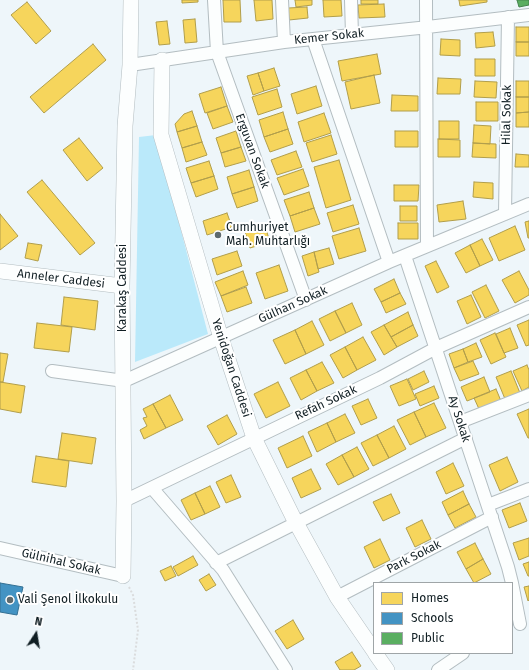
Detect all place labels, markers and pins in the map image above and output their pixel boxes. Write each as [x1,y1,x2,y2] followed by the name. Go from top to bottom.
[226,221,310,249] place label: Cumhuriyet Mah. Muhtarlığı
[213,230,223,240] marker: Cumhuriyet Mah. Muhtarlığı
[18,593,118,607] place label: Valİ Şenol İlkokulu
[5,595,15,605] marker: Valİ Şenol İlkokulu

